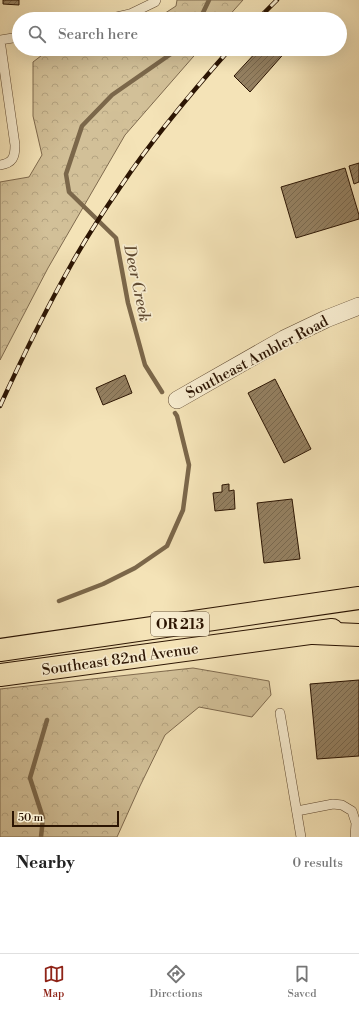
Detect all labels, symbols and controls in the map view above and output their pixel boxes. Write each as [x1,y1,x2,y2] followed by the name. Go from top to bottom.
[12,12,347,56] search box
[26,23,48,45] icon: search
[58,25,138,44] text: Search here
[119,242,155,323] water label: Deer Creek
[183,312,332,403] street label: Southeast Ambler Road
[151,612,209,636] road number: OR 213
[41,639,200,680] street label: Southeast 82nd Avenue
[12,809,119,828] scale bar
[18,811,43,825] text: 50 m
[16,852,75,874] text: Nearby
[292,855,343,871] text: 0 results
[43,963,65,1001] tab: Map
[150,963,203,1001] tab: Directions
[288,963,316,1001] tab: Saved

